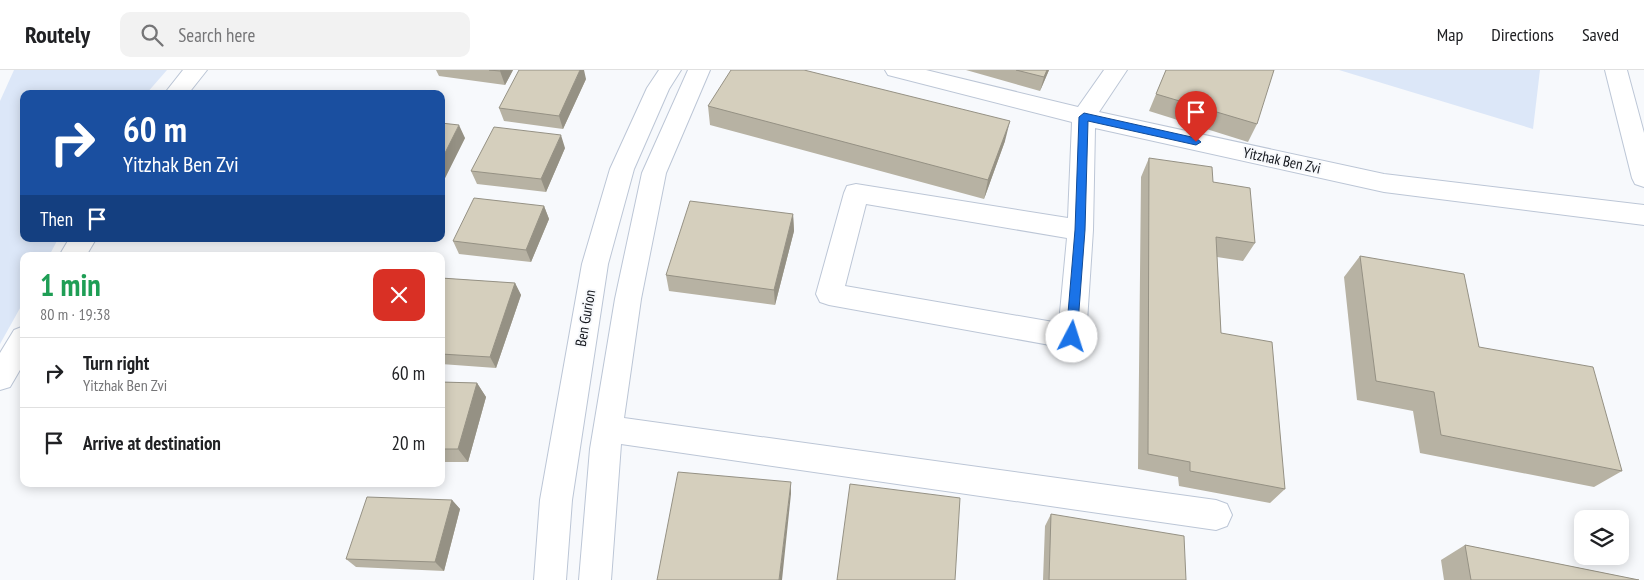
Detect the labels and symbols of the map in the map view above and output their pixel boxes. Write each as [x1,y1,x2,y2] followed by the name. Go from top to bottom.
[1175,91,1217,142] pin
[1241,142,1323,178] street label: Yitzhak Ben Zvi
[571,288,599,348] street label: Ben Gurion
[1045,310,1097,362] position arrow

